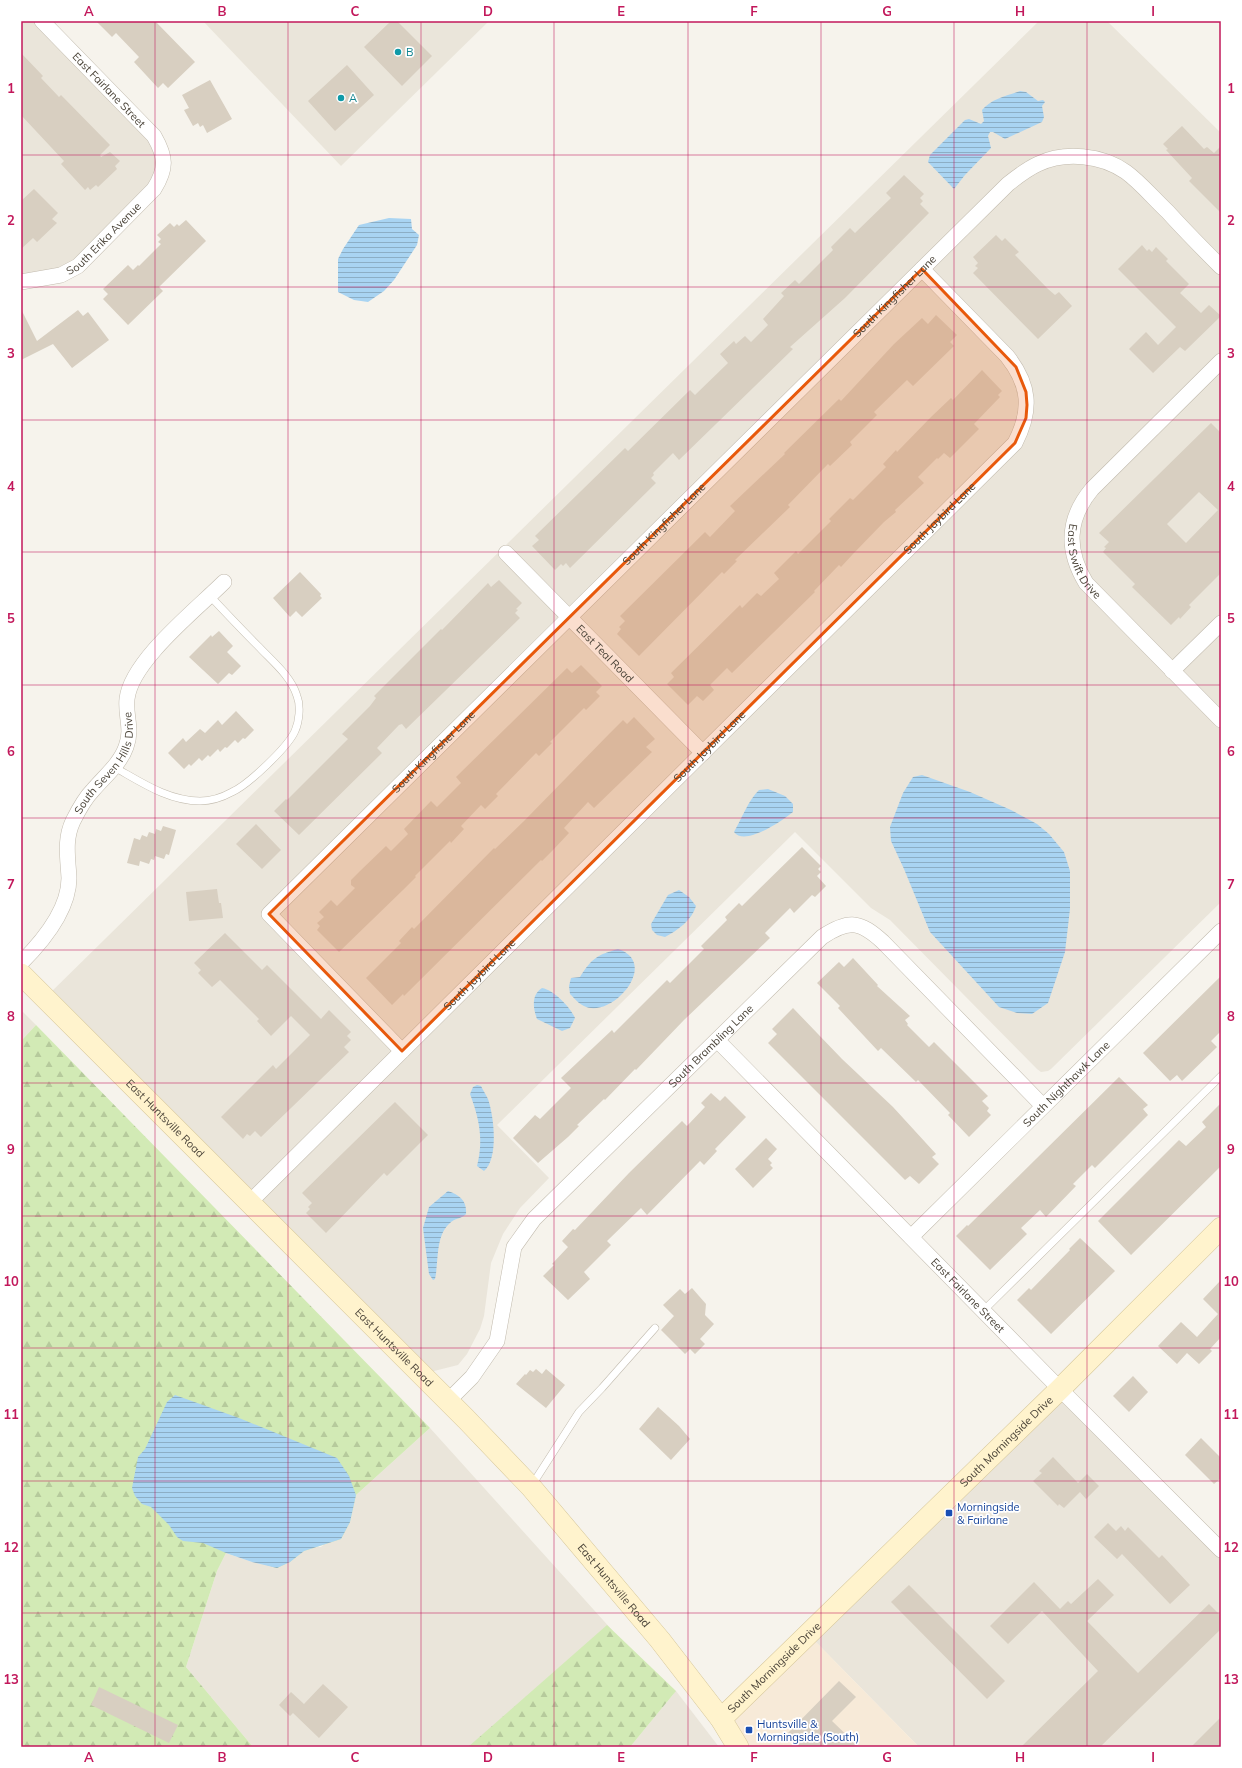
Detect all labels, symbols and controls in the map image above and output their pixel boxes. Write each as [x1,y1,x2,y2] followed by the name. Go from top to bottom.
[84,3,94,19] text: A
[218,3,227,19] text: B
[351,3,360,19] text: C
[483,3,493,19] text: D
[617,3,625,19] text: E
[750,3,758,19] text: F
[882,3,892,19] text: G
[1015,3,1025,19] text: H
[1151,3,1155,19] text: I
[406,45,413,59] place label: B
[393,47,403,57] marker: B
[70,49,149,131] street label: East Fairlane Street
[7,80,15,96] text: 1
[1227,80,1235,96] text: 1
[349,91,357,105] place label: A
[336,93,346,103] marker: A
[64,199,144,278] street label: South Erika Avenue
[7,212,15,228] text: 2
[1227,212,1235,228] text: 2
[850,252,939,340] street label: South Kingfisher Lane
[7,345,15,361] text: 3
[1227,345,1235,361] text: 3
[7,478,15,494] text: 4
[1227,478,1235,494] text: 4
[900,479,978,557] street label: South Jaybird Lane
[619,480,708,568] street label: South Kingfisher Lane
[1065,523,1104,602] street label: East Swift Drive
[7,610,15,626] text: 5
[1227,610,1235,626] text: 5
[573,621,637,685] street label: East Teal Road
[389,707,478,796] street label: South Kingfisher Lane
[670,707,748,785] street label: South Jaybird Lane
[71,711,136,816] street label: South Seven Hills Drive
[7,743,15,759] text: 6
[1227,743,1235,759] text: 6
[7,876,15,892] text: 7
[1227,876,1235,892] text: 7
[440,936,518,1013] street label: South Jaybird Lane
[665,1001,756,1091] street label: South Brambling Lane
[7,1008,15,1024] text: 8
[1227,1008,1235,1024] text: 8
[1020,1038,1113,1130] street label: South Nighthawk Lane
[123,1076,207,1160] street label: East Huntsville Road
[7,1141,15,1157] text: 9
[1227,1141,1235,1157] text: 9
[928,1255,1008,1336] street label: East Fairlane Street
[3,1273,19,1289] text: 10
[1223,1273,1239,1289] text: 10
[352,1305,436,1389] street label: East Huntsville Road
[957,1393,1056,1490] street label: South Morningside Drive
[3,1406,19,1422] text: 11
[1223,1406,1239,1422] text: 11
[957,1500,1020,1527] place label: Morningside & Fairlane
[944,1508,954,1518] marker: Morningside & Fairlane
[3,1539,19,1555] text: 12
[1223,1539,1239,1555] text: 12
[575,1541,653,1630] street label: East Huntsville Road
[724,1619,824,1716] street label: South Morningside Drive
[3,1671,19,1687] text: 13
[1223,1671,1239,1687] text: 13
[757,1717,859,1744] place label: Huntsville & Morningside (South)
[744,1725,754,1735] marker: Huntsville & Morningside (South)
[84,1749,94,1765] text: A
[218,1749,227,1765] text: B
[351,1749,360,1765] text: C
[483,1749,493,1765] text: D
[617,1749,625,1765] text: E
[750,1749,758,1765] text: F
[882,1749,892,1765] text: G
[1015,1749,1025,1765] text: H
[1151,1749,1155,1765] text: I

